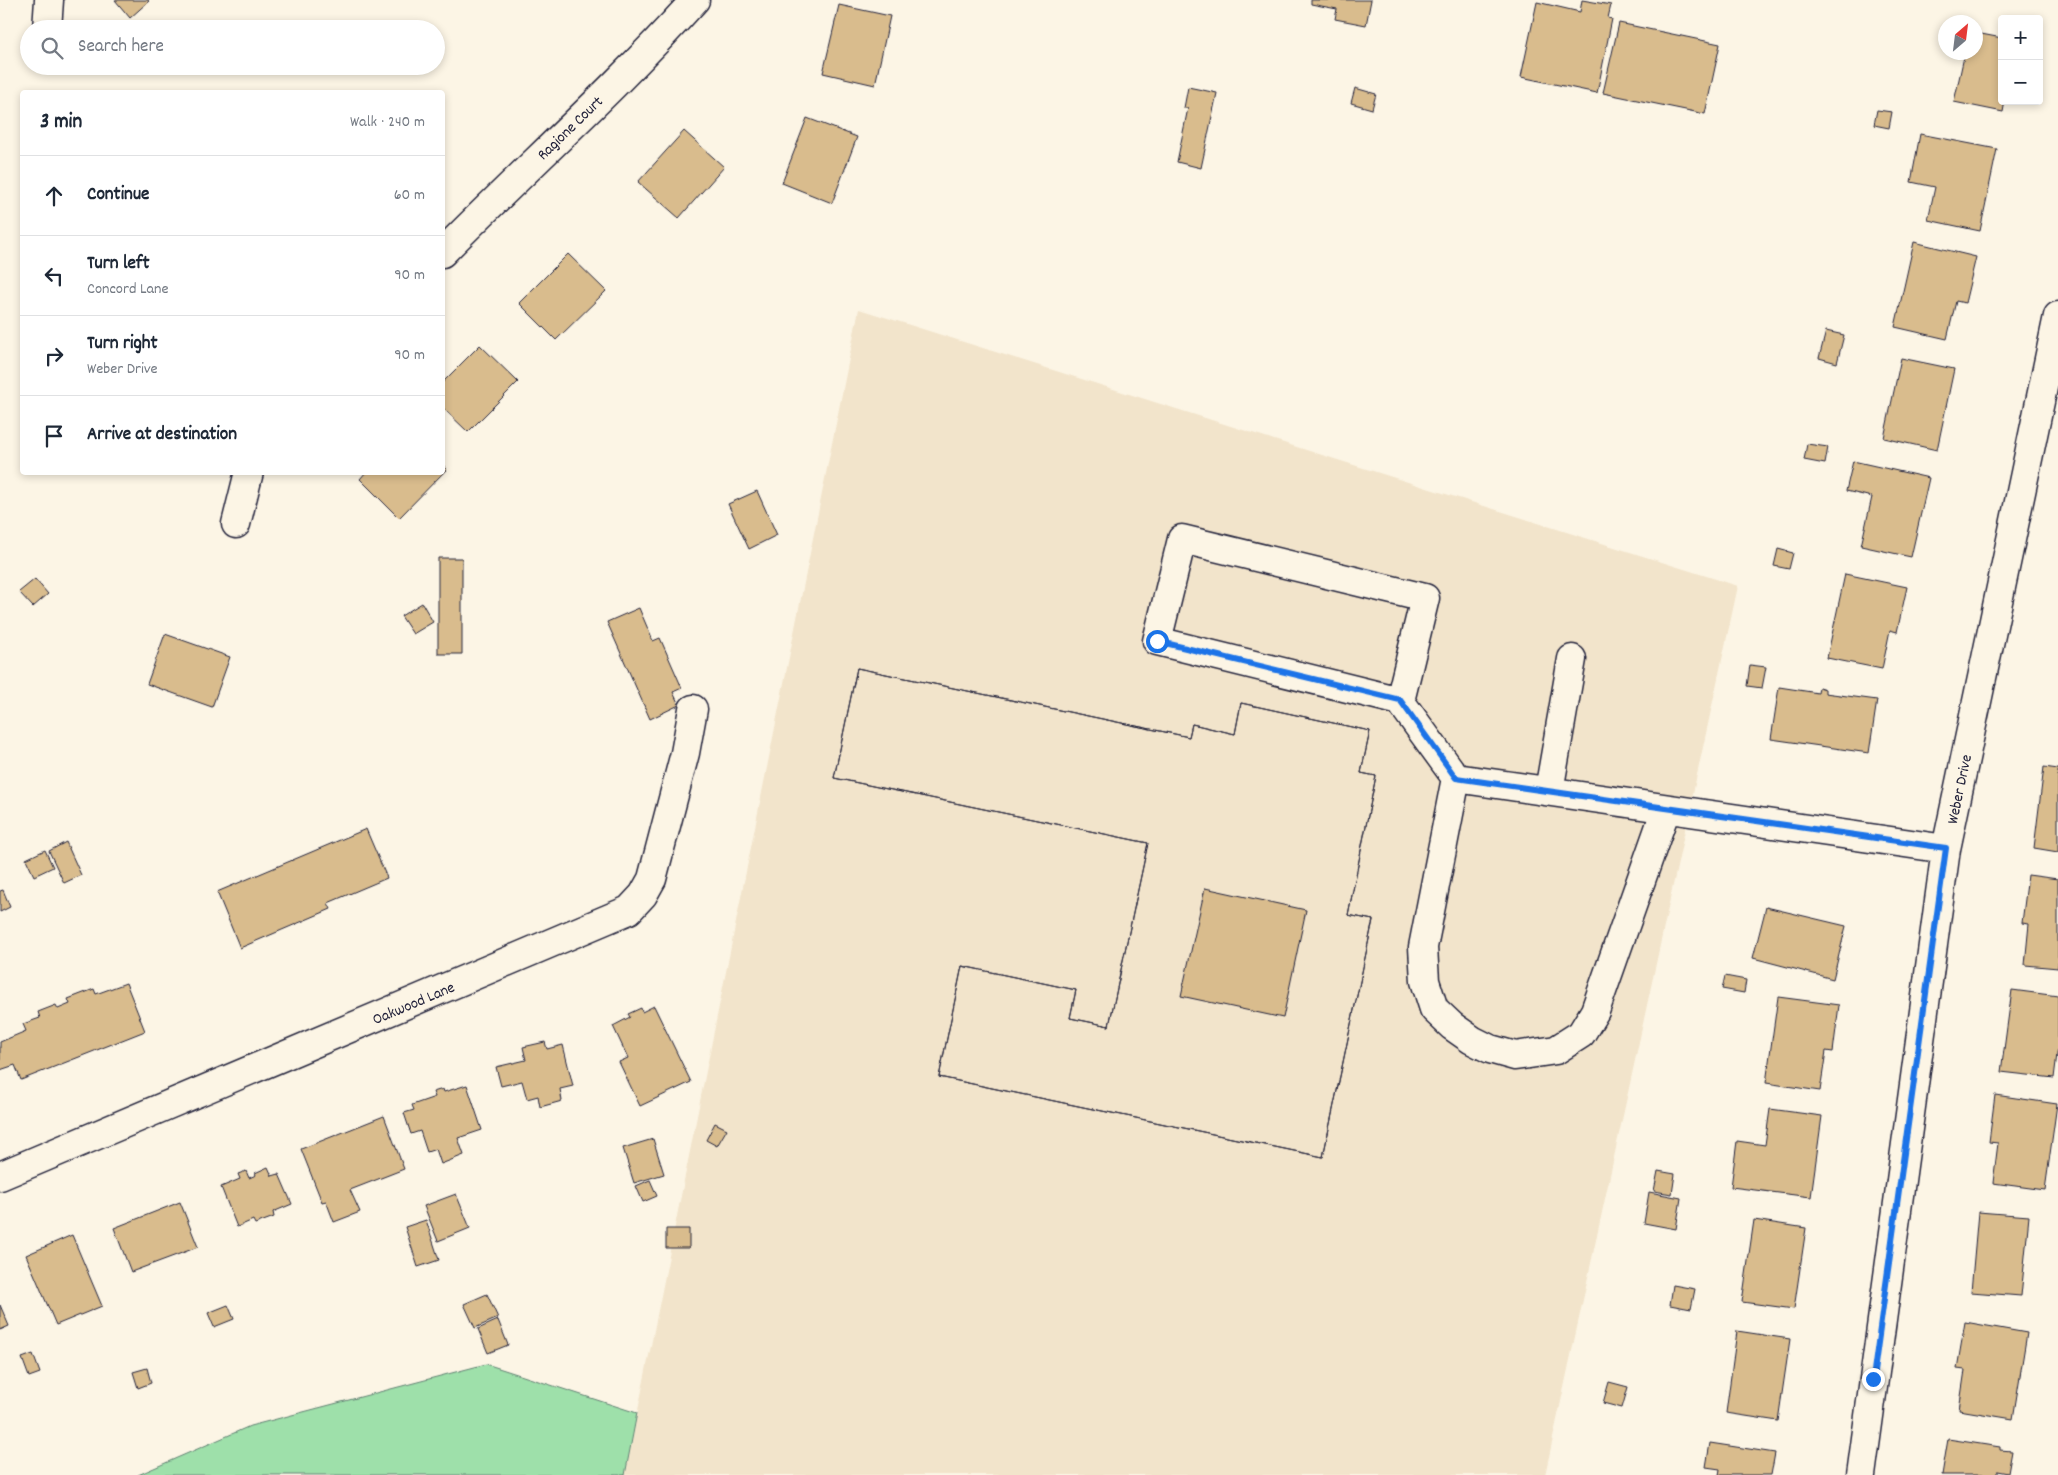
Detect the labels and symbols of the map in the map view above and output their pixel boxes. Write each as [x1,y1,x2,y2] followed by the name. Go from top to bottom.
[1938,15,1983,60] north arrow
[532,91,609,166] street label: Ragione Court
[1146,630,1169,653] route start
[1942,753,1979,826] street label: Weber Drive
[369,977,459,1032] street label: Oakwood Lane
[1862,1368,1885,1391] route end

